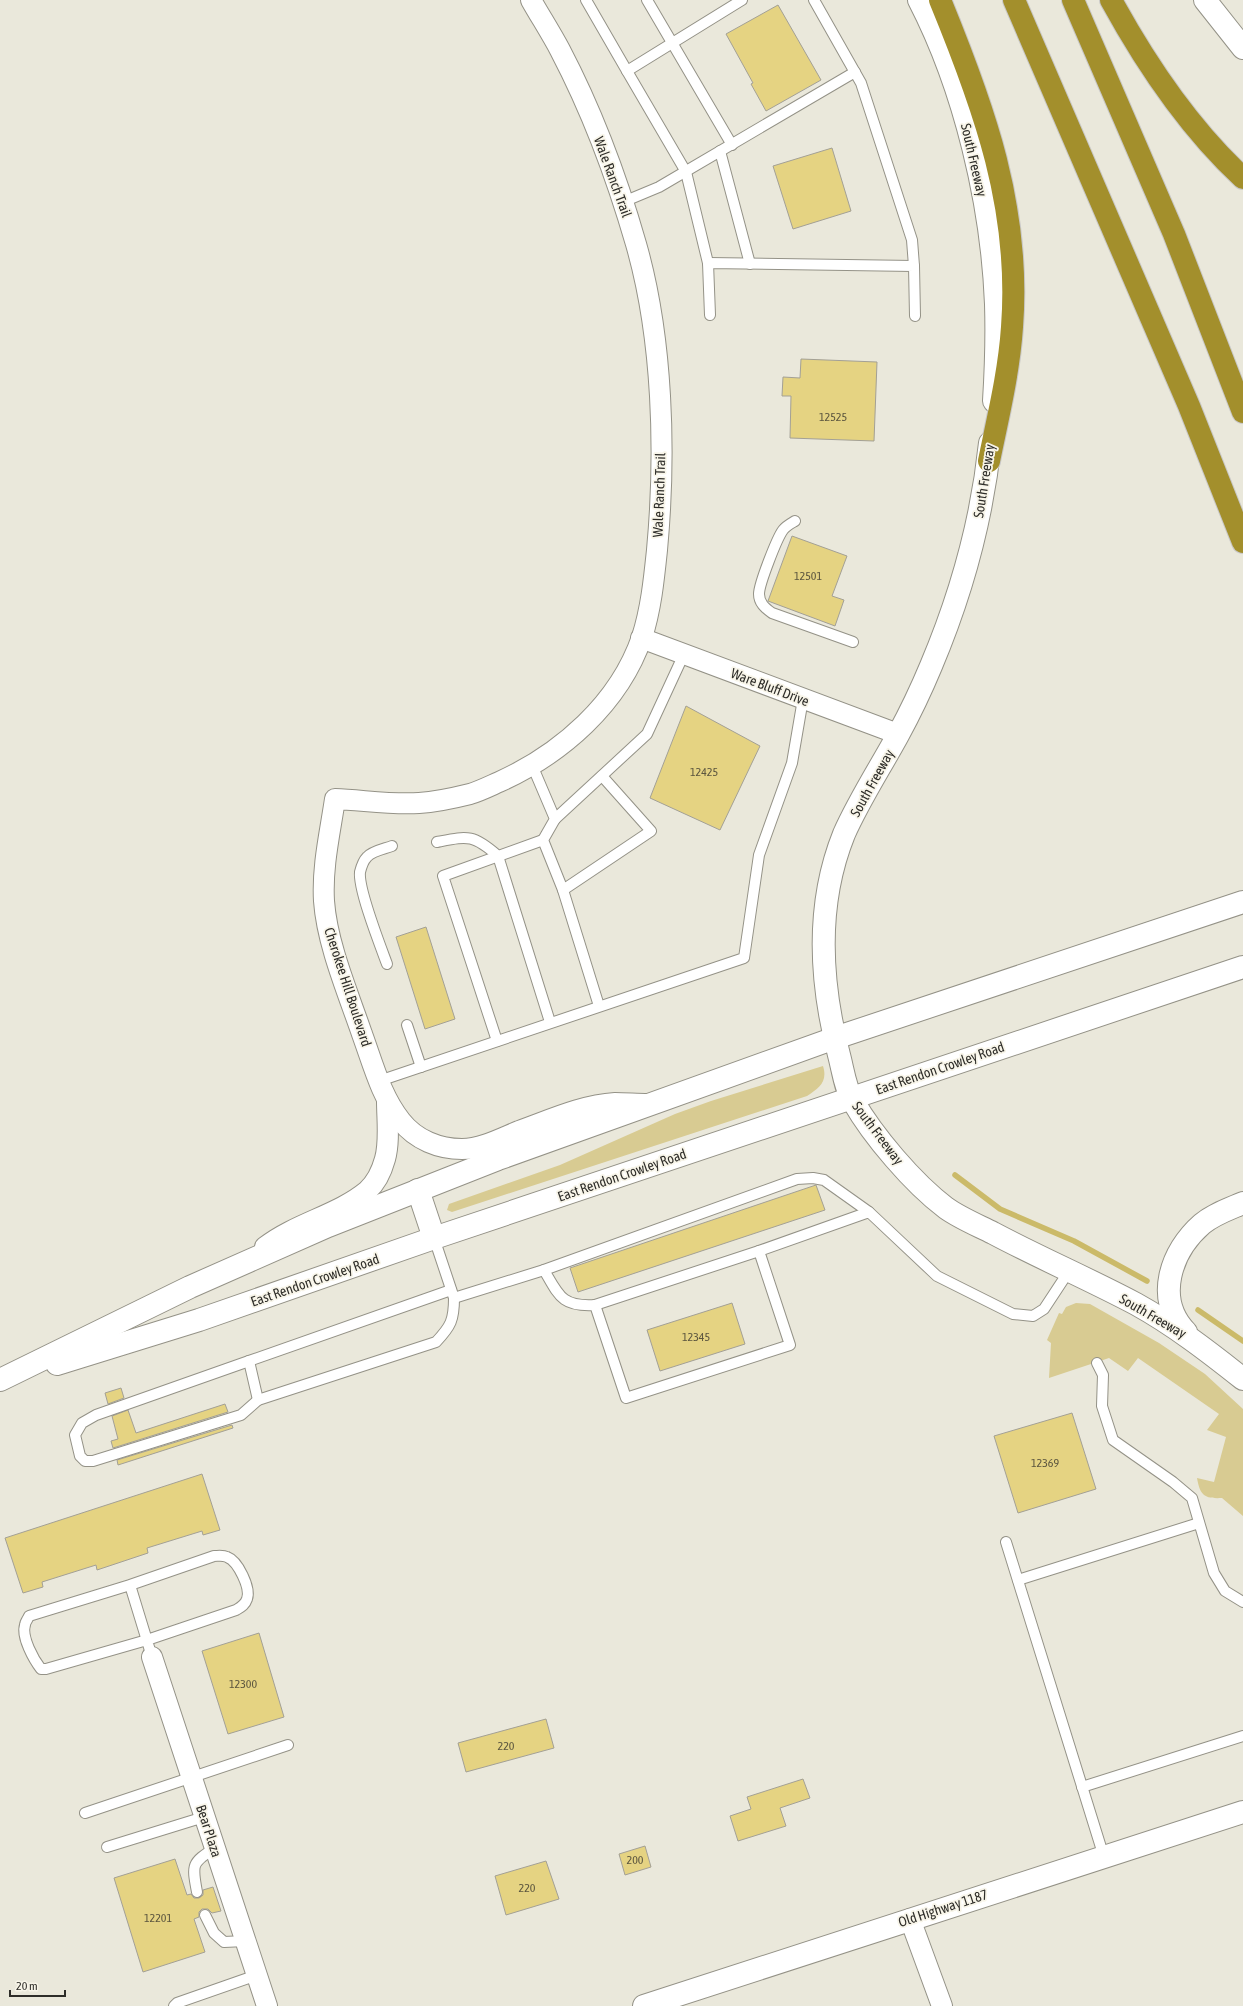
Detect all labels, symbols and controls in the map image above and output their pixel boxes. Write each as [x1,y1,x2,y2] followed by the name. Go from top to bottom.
[958,122,990,198] street label: South Freeway
[591,134,635,220] street label: Wale Ranch Trail
[819,410,847,424] house number: 12525
[970,443,998,519] street label: South Freeway
[650,452,668,538] street label: Wale Ranch Trail
[794,569,822,583] house number: 12501
[729,665,811,709] street label: Ware Bluff Drive
[847,746,897,819] street label: South Freeway
[690,765,718,779] house number: 12425
[321,926,375,1048] street label: Cherokee Hill Boulevard
[874,1038,1006,1098] street label: East Rendon Crowley Road
[849,1098,907,1168] street label: South Freeway
[556,1145,688,1205] street label: East Rendon Crowley Road
[249,1250,381,1310] street label: East Rendon Crowley Road
[1117,1290,1189,1342] street label: South Freeway
[682,1330,710,1344] house number: 12345
[1031,1456,1059,1470] house number: 12369
[229,1677,257,1691] house number: 12300
[498,1739,515,1753] house number: 220
[193,1803,225,1859] street label: Bear Plaza
[627,1853,644,1867] house number: 200
[519,1881,536,1895] house number: 220
[896,1886,990,1930] street label: Old Highway 1187
[144,1911,172,1925] house number: 12201
[10,1972,65,1998] scale bar
[16,1979,38,1993] text: 20 m

